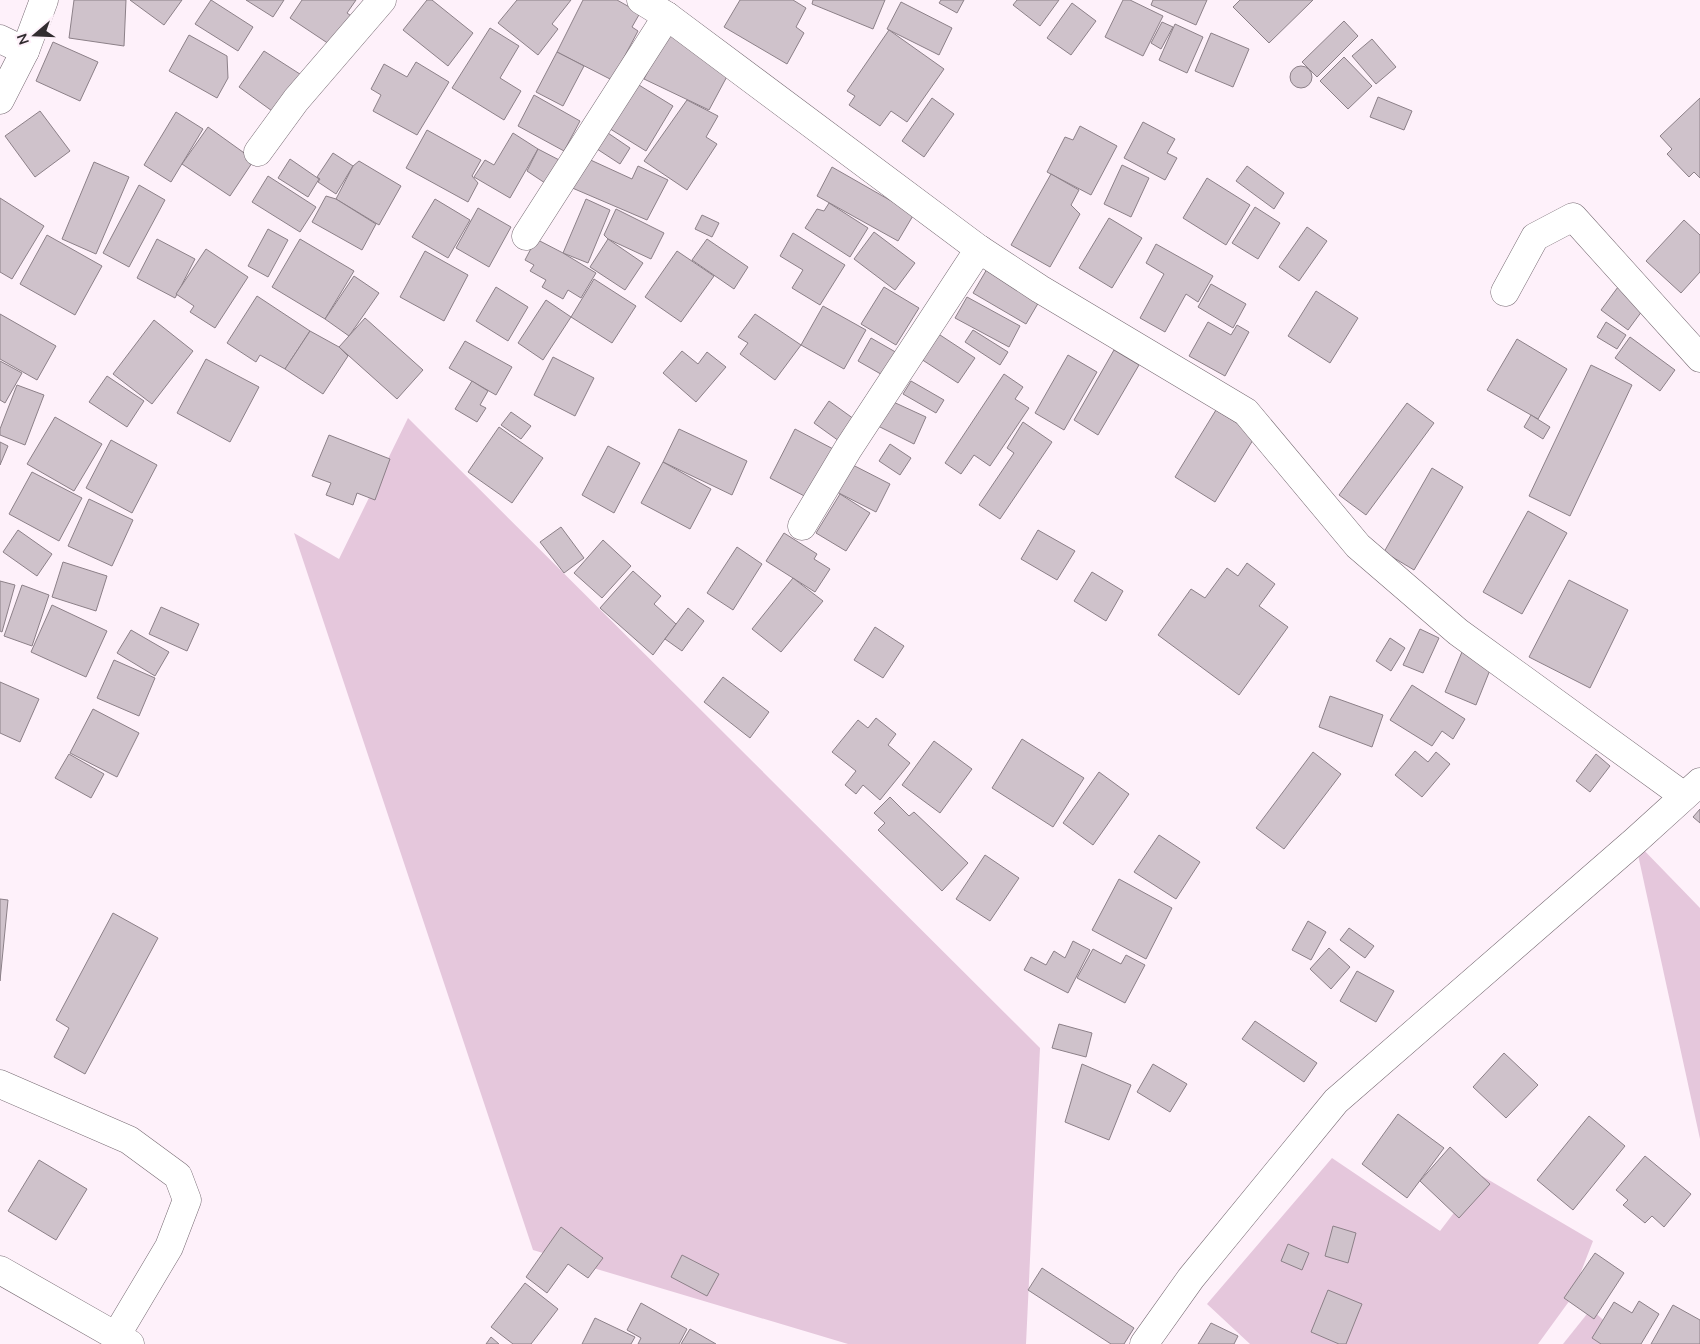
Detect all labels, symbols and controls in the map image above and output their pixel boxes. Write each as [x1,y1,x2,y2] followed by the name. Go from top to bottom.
[10,10,60,60] north arrow
[12,31,34,47] text: N

